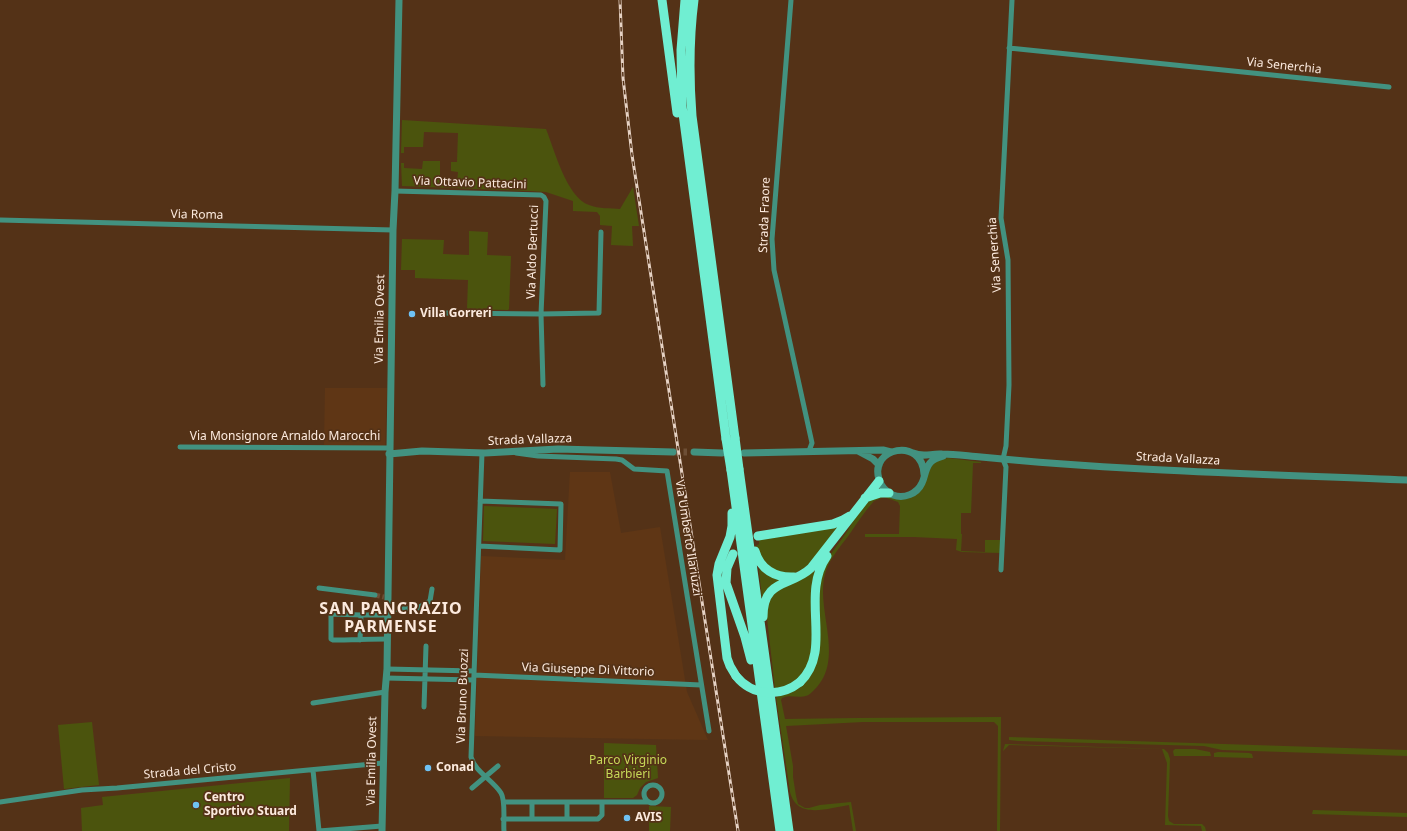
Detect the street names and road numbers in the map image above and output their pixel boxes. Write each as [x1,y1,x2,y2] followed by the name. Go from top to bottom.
[1246,55,1322,77] street label: Via Senerchia
[413,174,527,192] street label: Via Ottavio Pattacini
[756,177,774,253] street label: Strada Fraore
[524,204,542,300] street label: Via Aldo Bertucci
[170,207,224,223] street label: Via Roma
[985,217,1005,293] street label: Via Senerchia
[372,274,388,364] street label: Via Emilia Ovest
[190,430,380,444] street label: Via Monsignore Arnaldo Marocchi
[488,431,572,449] street label: Strada Vallazza
[1136,450,1220,468] street label: Strada Vallazza
[672,479,704,597] street label: Via Umberto Ilariuzzi
[454,648,472,744] street label: Via Bruno Buozzi
[521,660,655,680] street label: Via Giuseppe Di Vittorio
[364,716,380,806] street label: Via Emilia Ovest
[143,760,237,782] street label: Strada del Cristo

